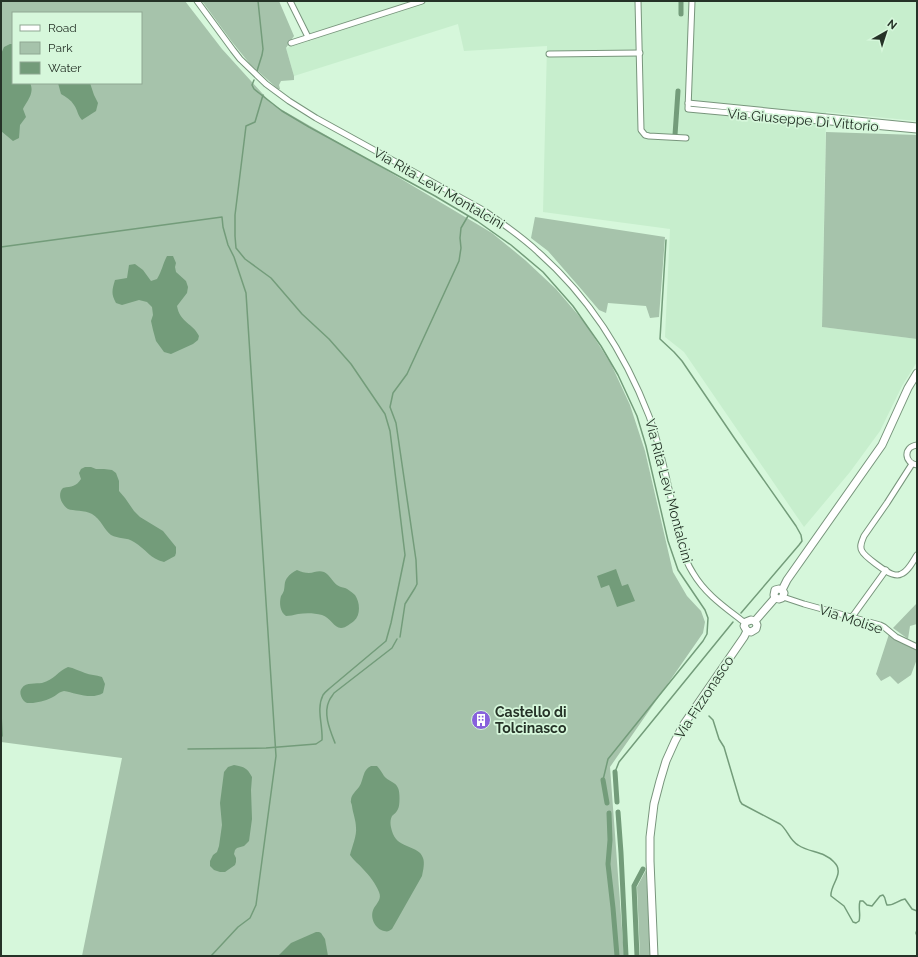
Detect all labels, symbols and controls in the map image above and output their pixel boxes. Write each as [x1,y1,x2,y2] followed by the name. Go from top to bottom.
[12,12,142,84] legend
[866,12,906,52] north arrow
[885,17,899,32] text: N
[48,21,77,35] text: Road
[48,41,73,55] text: Park
[48,61,82,75] text: Water
[727,105,879,135] street label: Via Giuseppe Di Vittorio
[371,144,507,232] street label: Via Rita Levi Montalcini
[642,417,696,565] street label: Via Rita Levi Montalcini
[817,601,885,637] street label: Via Molise
[671,653,737,741] street label: Via Fizzonasco
[495,704,567,736] place label: Castello di Tolcinasco
[470,709,492,731] building icon: Castello di Tolcinasco

